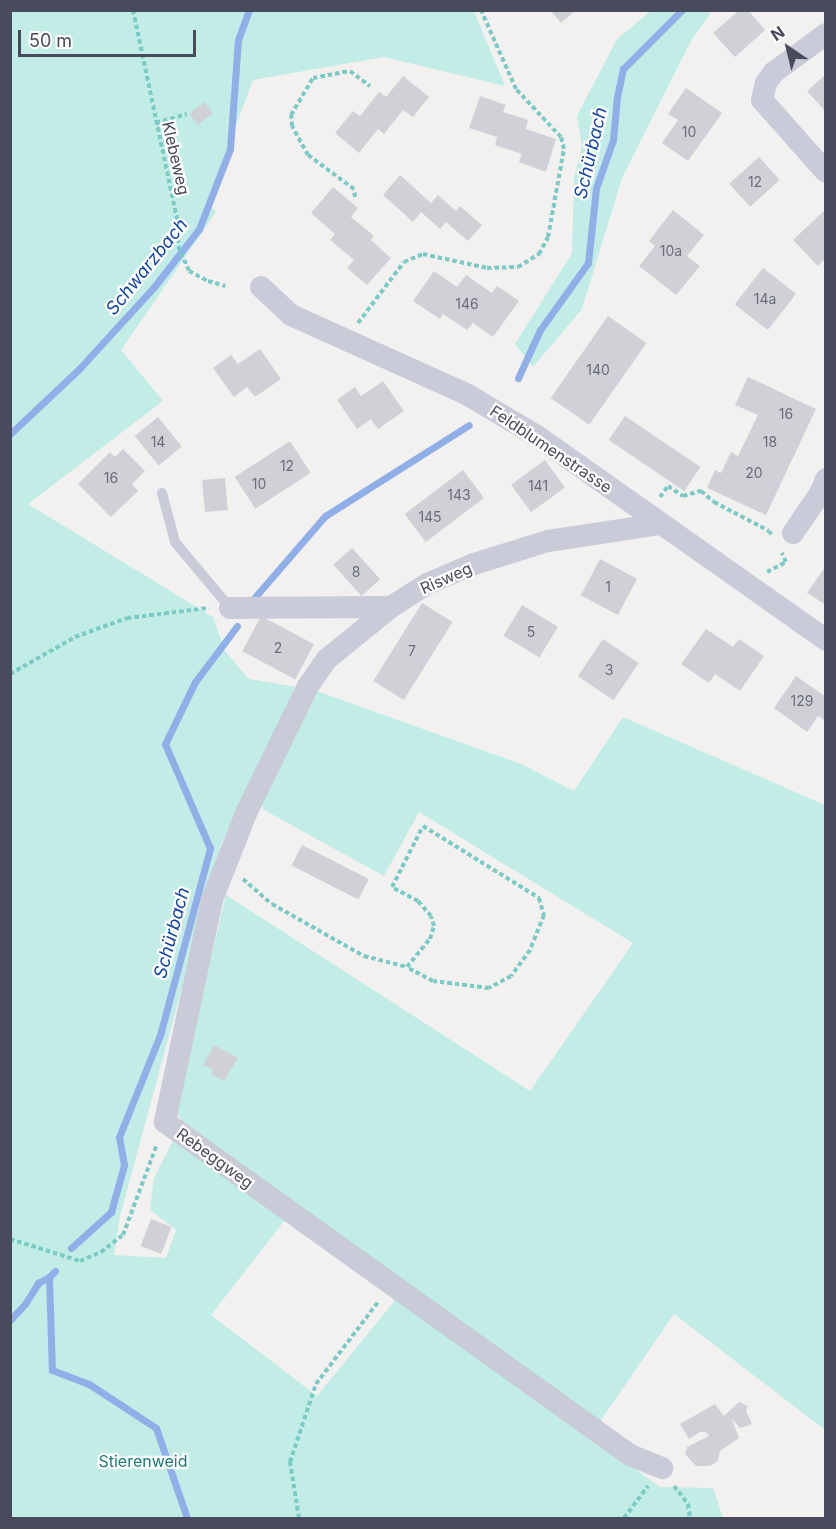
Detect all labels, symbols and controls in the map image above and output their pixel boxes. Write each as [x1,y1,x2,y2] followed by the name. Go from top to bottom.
[21,18,200,56] scale bar
[758,18,818,78] north arrow
[767,22,788,45] text: N
[29,30,72,51] text: 50 m
[570,105,612,201] water label: Schürbach
[158,119,194,197] street label: Klebeweg
[682,124,696,140] house number: 10
[748,174,762,190] house number: 12
[102,214,192,320] water label: Schwarzbach
[660,243,682,259] house number: 10a
[754,291,776,307] house number: 14a
[455,296,479,312] house number: 146
[586,362,610,378] house number: 140
[487,401,615,497] street label: Feldblumenstrasse
[779,406,793,422] house number: 16
[151,434,165,450] house number: 14
[763,434,777,450] house number: 18
[280,458,294,474] house number: 12
[745,465,763,481] house number: 20
[104,470,118,486] house number: 16
[252,476,266,492] house number: 10
[528,478,548,494] house number: 141
[447,487,471,503] house number: 143
[418,509,442,525] house number: 145
[417,558,475,598] street label: Risweg
[352,564,360,580] house number: 8
[605,579,611,595] house number: 1
[527,624,535,640] house number: 5
[274,640,282,656] house number: 2
[408,643,416,659] house number: 7
[605,662,613,678] house number: 3
[791,693,813,709] house number: 129
[150,885,194,981] water label: Schürbach
[173,1124,257,1192] street label: Rebeggweg
[98,1451,188,1471] park label: Stierenweid

